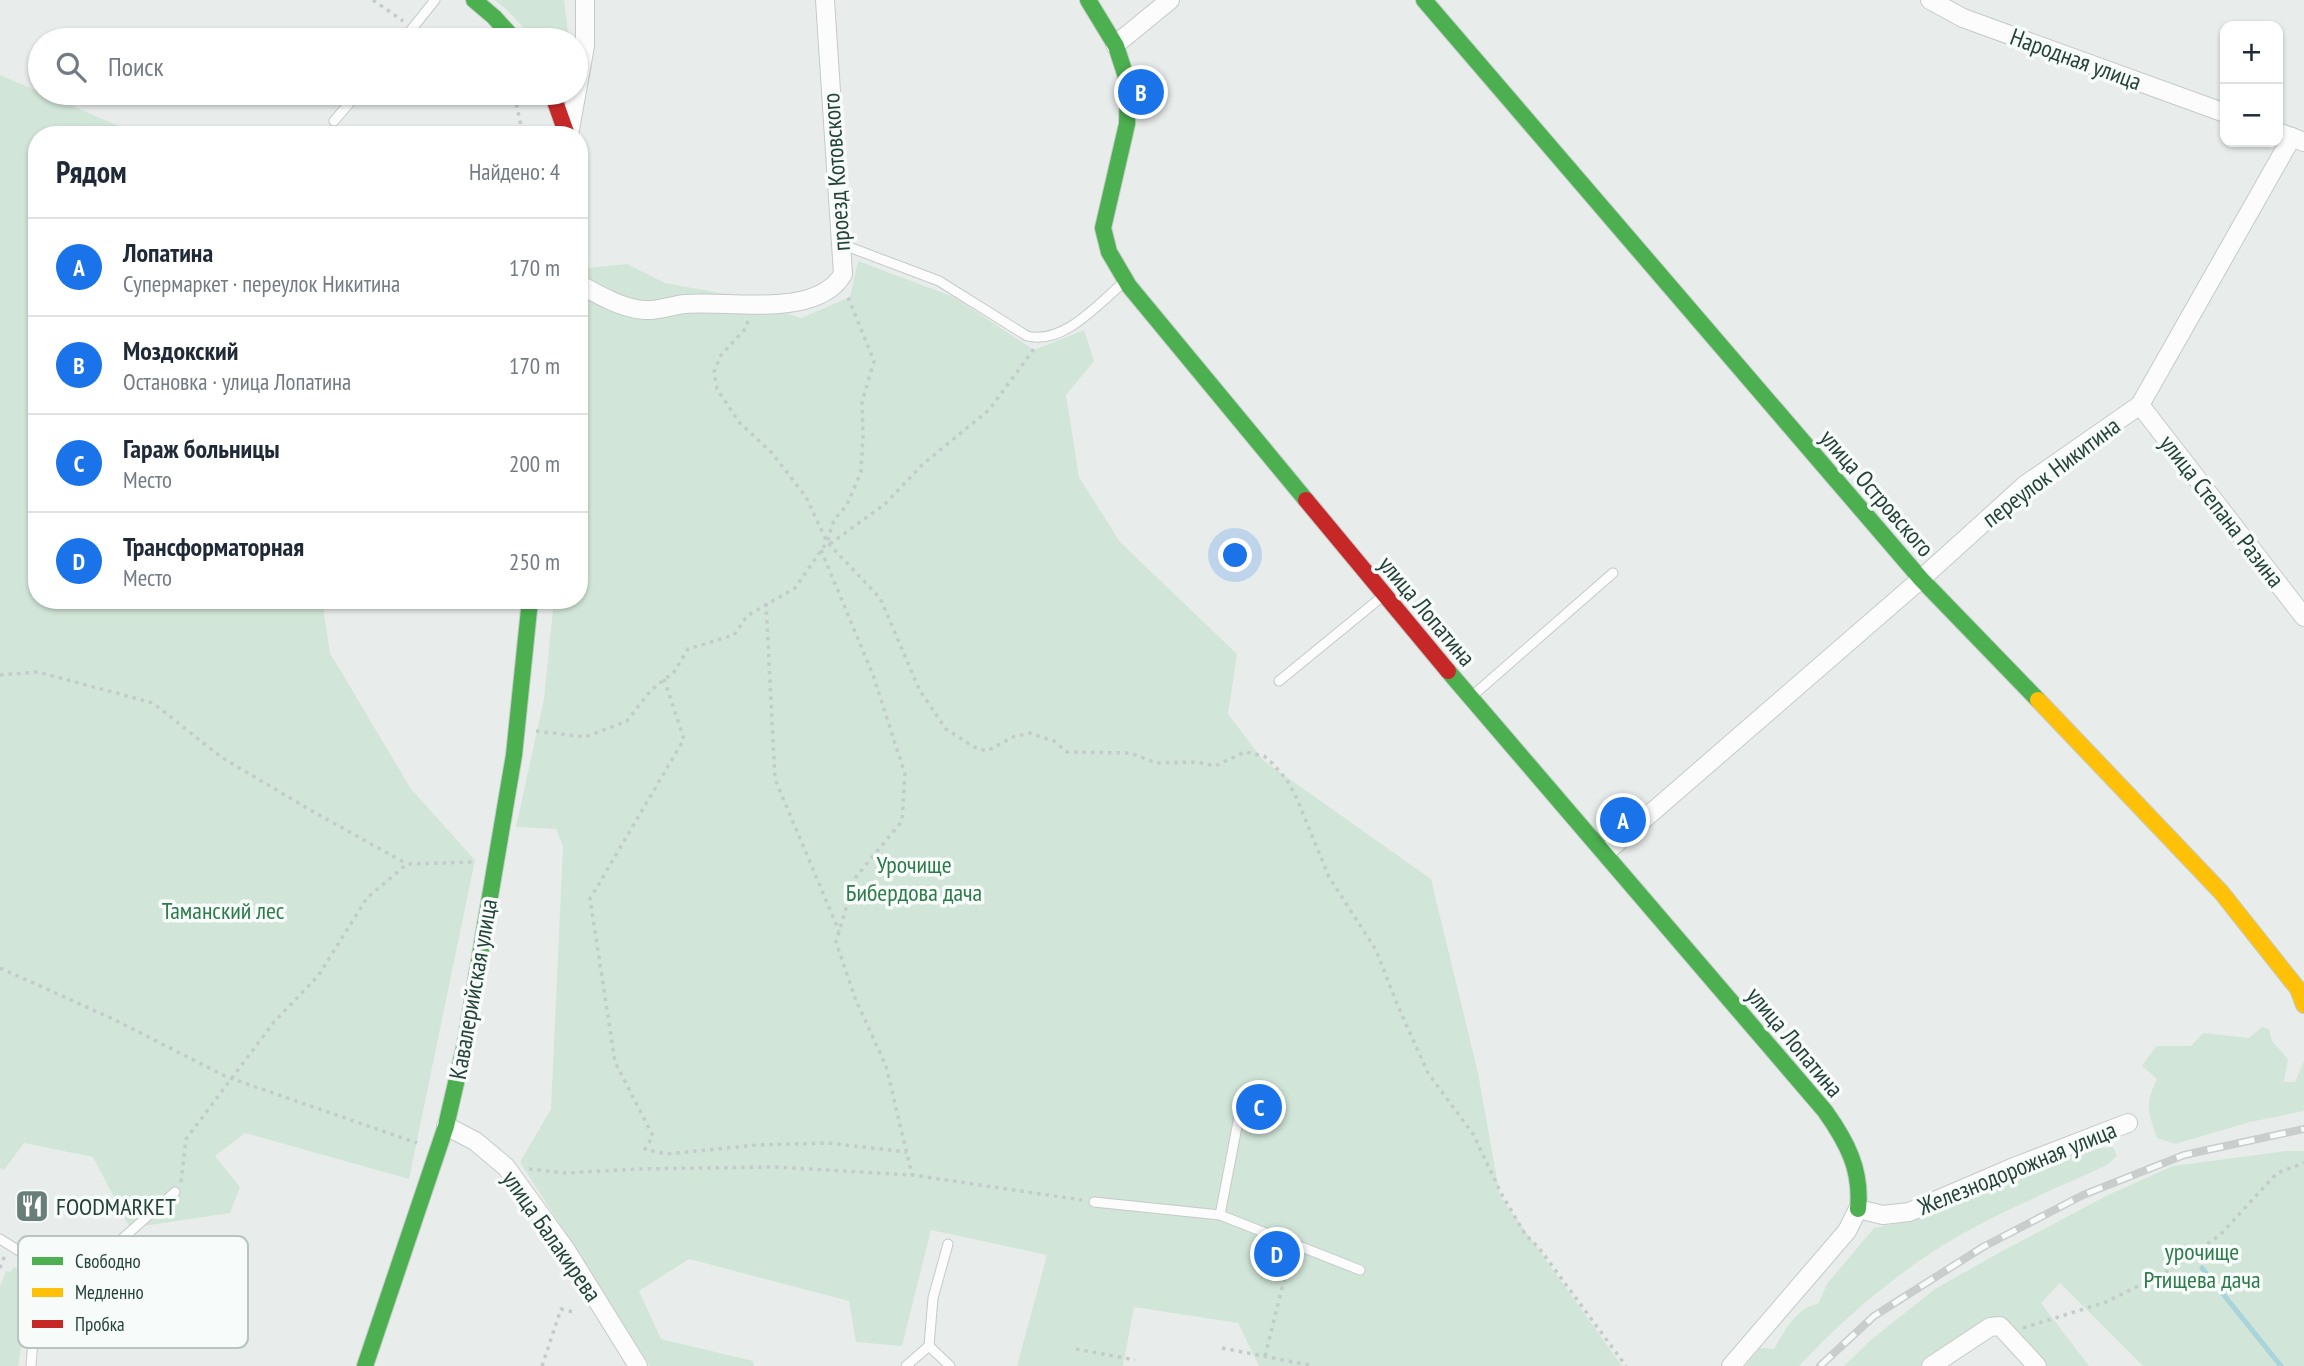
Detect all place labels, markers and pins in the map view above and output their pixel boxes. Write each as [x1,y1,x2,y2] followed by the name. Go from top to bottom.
[1118,66,1164,118] pin: B
[1600,794,1646,846] pin: A
[1236,1081,1282,1133] pin: C
[13,1187,51,1225] restaurant icon: FOODMARKET
[56,1191,176,1222] place label: FOODMARKET
[1254,1228,1300,1280] pin: D

